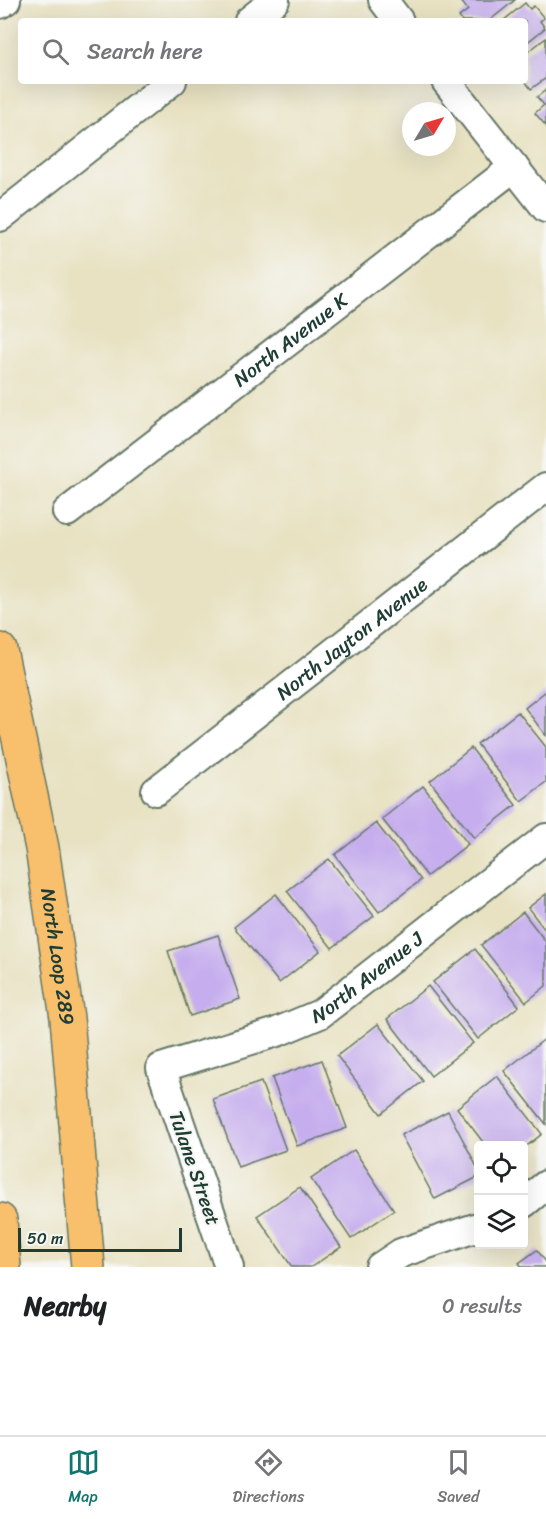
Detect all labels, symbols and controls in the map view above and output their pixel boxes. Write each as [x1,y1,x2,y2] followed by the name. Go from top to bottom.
[18,18,528,84] search box
[87,32,203,71] text: Search here
[39,35,72,68] icon: search
[402,102,456,156] north arrow
[225,283,357,396] street label: North Avenue K
[268,568,436,710] street label: North Jayton Avenue
[30,886,84,1026] street label: North Loop 289
[306,922,432,1034] street label: North Avenue J
[159,1106,231,1231] street label: Tulane Street
[474,1141,528,1249] map controls
[474,1141,528,1195] button: locate
[474,1195,528,1249] button: layers
[27,1224,63,1253] text: 50 m
[18,1225,182,1252] scale bar
[24,1283,106,1329] text: Nearby
[442,1289,522,1324] text: 0 results
[67,1446,100,1511] tab: Map
[233,1446,304,1511] tab: Directions
[437,1446,479,1511] tab: Saved

